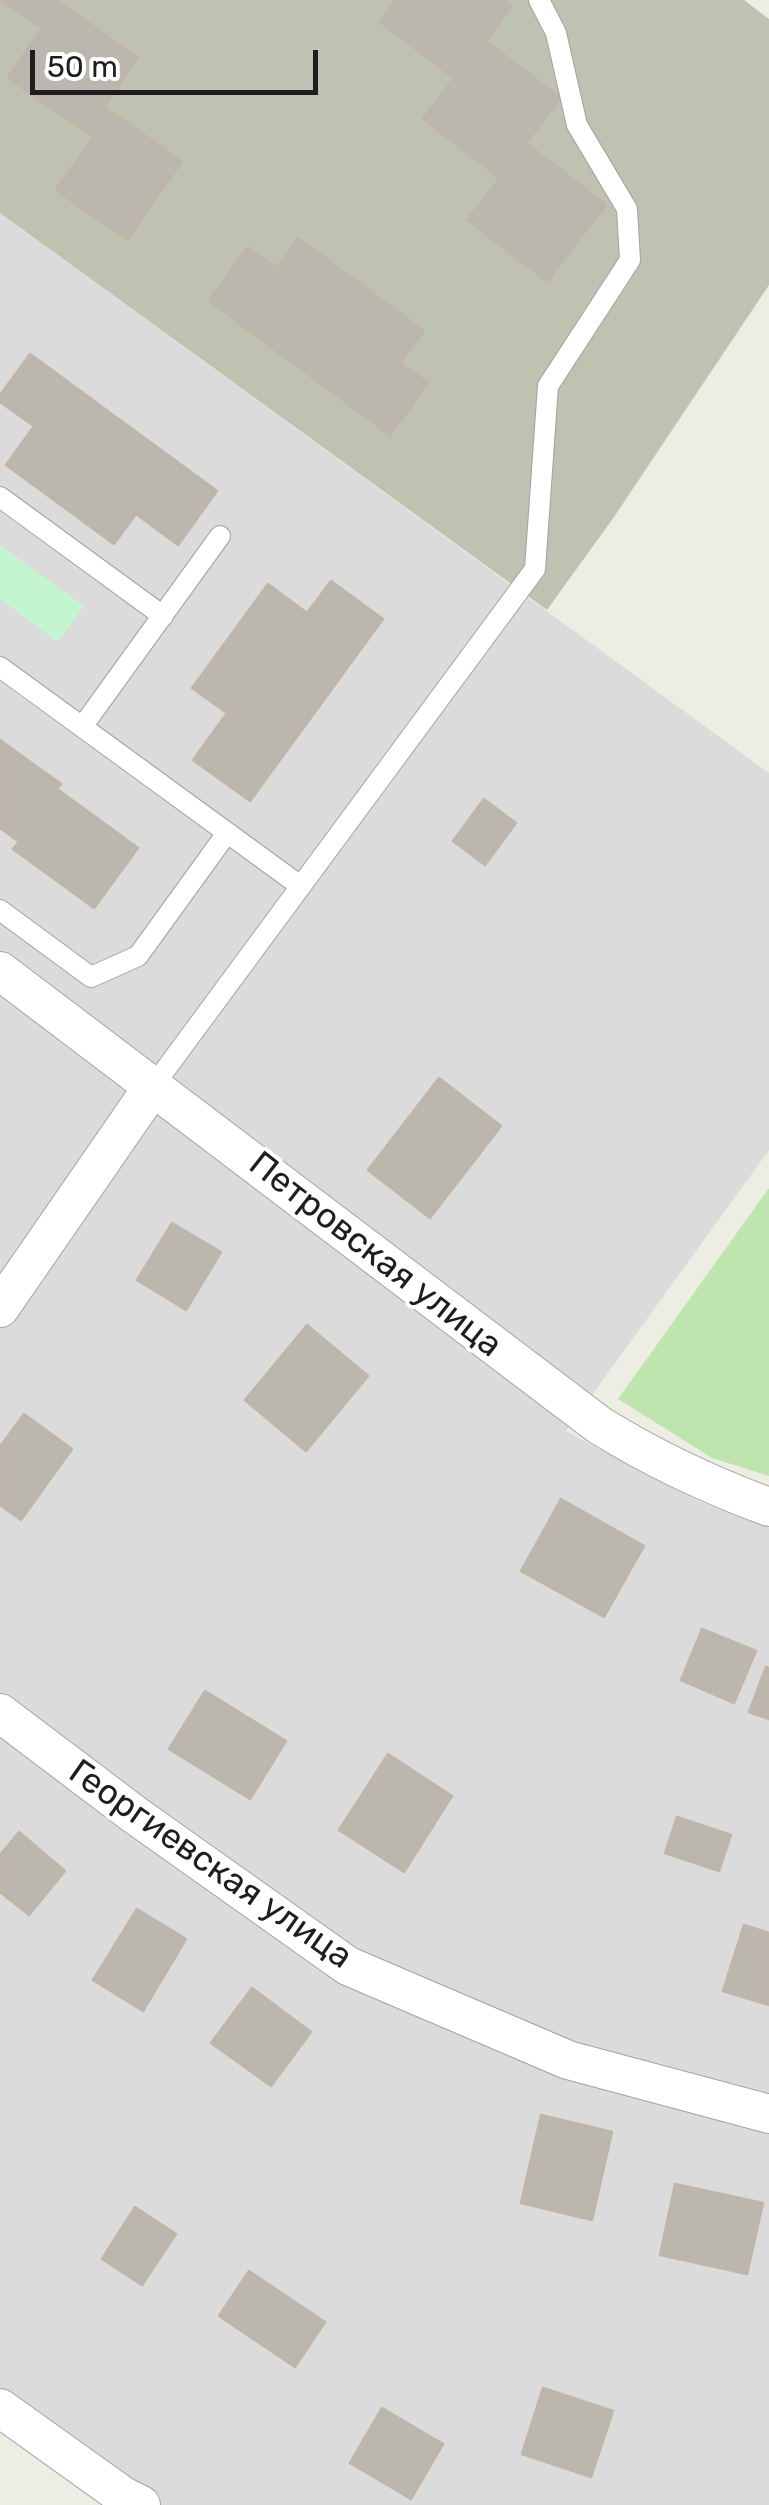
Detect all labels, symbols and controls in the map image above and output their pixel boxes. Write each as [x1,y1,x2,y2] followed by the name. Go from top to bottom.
[35,30,322,92] scale bar
[47,49,118,85] text: 50 m
[240,1143,510,1367] street label: Петровская улица
[60,1751,360,1979] street label: Георгиевская улица

